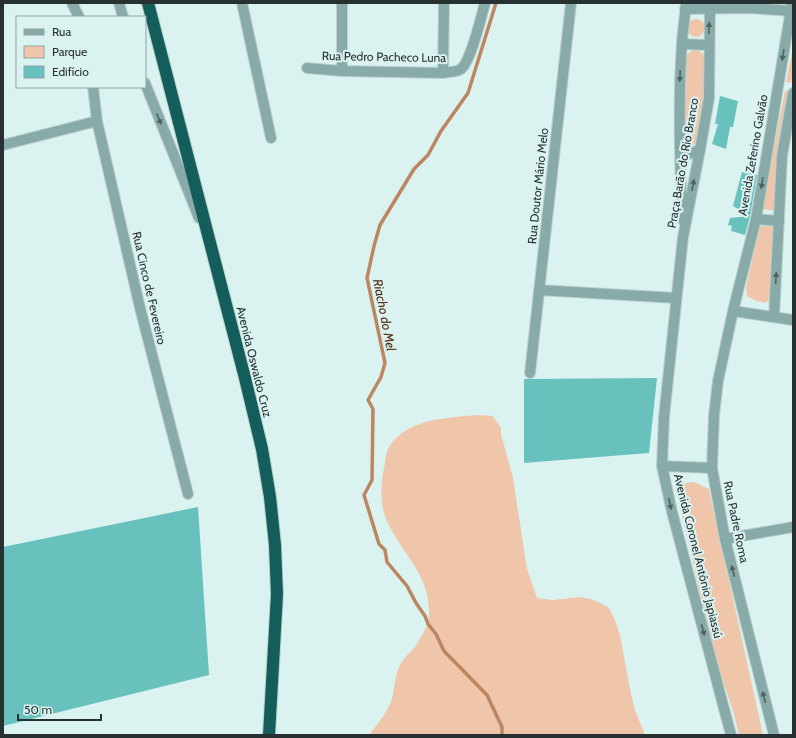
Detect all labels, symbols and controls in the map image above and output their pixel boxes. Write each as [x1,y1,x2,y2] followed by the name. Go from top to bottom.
[16,16,146,88] legend
[706,21,712,34] one-way arrow
[52,24,71,39] text: Rua
[52,44,87,59] text: Parque
[322,48,446,65] street label: Rua Pedro Pacheco Luna
[780,49,786,61] one-way arrow
[52,64,89,79] text: Edifício
[677,70,684,82] one-way arrow
[734,93,771,217] street label: Avenida Zeferino Galvão
[664,96,701,229] street label: Praça Barão do Rio Branco
[157,113,163,125] one-way arrow
[524,127,551,245] street label: Rua Doutor Mário Melo
[759,177,765,190] one-way arrow
[691,179,697,191] one-way arrow
[129,230,170,346] street label: Rua Cinco de Fevereiro
[772,272,779,284] one-way arrow
[370,278,400,352] water label: Riacho do Mel
[233,305,276,419] street label: Avenida Oswaldo Cruz
[671,472,726,640] street label: Avenida Coronel Antônio Japiassú
[720,480,753,564] street label: Rua Padre Roma
[668,498,674,510] one-way arrow
[730,565,736,577] one-way arrow
[700,624,706,636] one-way arrow
[761,691,767,703] one-way arrow
[18,696,101,722] scale bar
[24,702,52,717] text: 50 m

